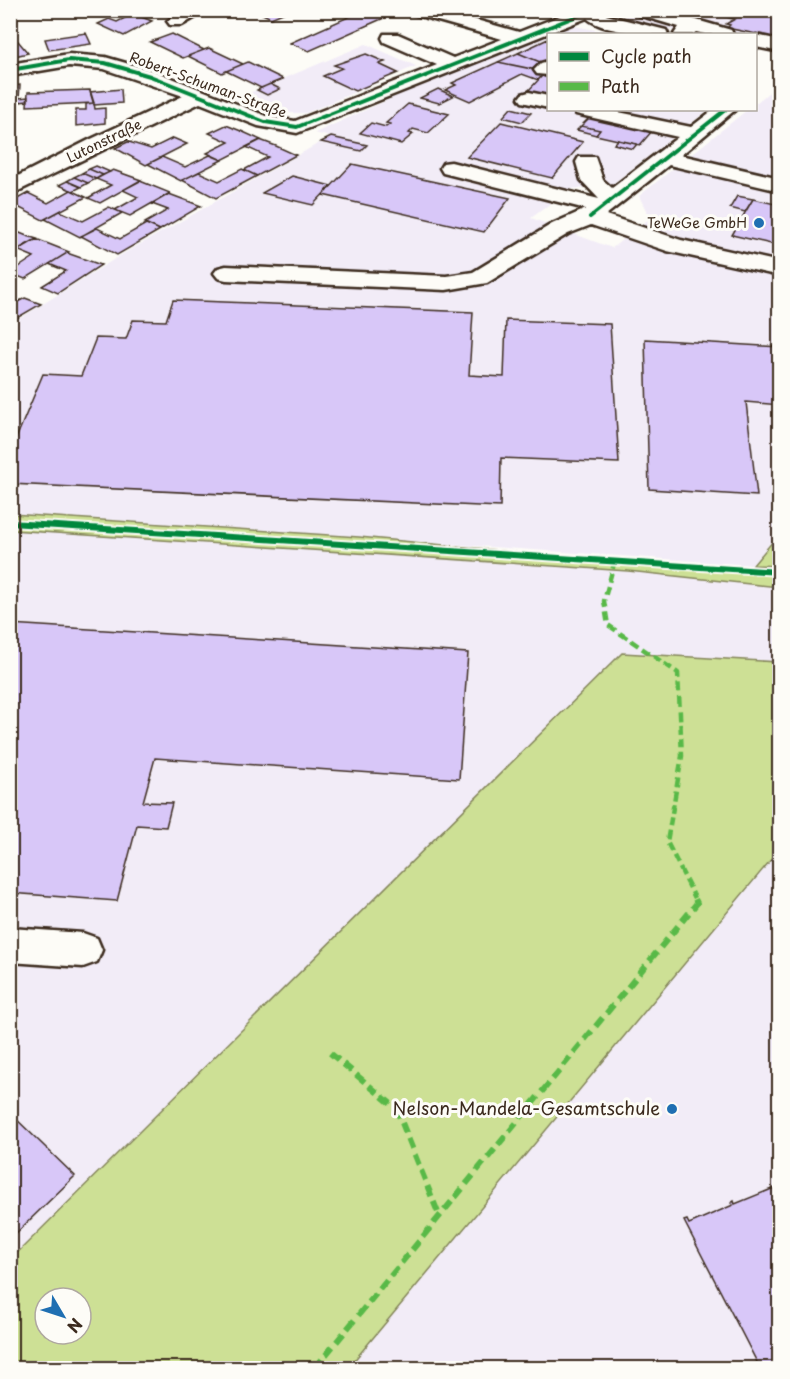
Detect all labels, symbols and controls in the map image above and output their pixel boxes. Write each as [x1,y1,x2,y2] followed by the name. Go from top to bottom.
[547,33,757,111] legend
[601,42,692,69] text: Cycle path
[127,46,290,123] street label: Robert-Schuman-Straße
[601,72,640,99] text: Path
[63,113,145,168] street label: Lutonstraße
[647,212,747,233] place label: TeWeGe GmbH
[752,216,766,230] marker: TeWeGe GmbH
[392,1094,660,1121] place label: Nelson-Mandela-Gesamtschule
[665,1102,679,1116] marker: Nelson-Mandela-Gesamtschule
[33,1286,93,1346] north arrow
[62,1314,89,1339] text: N

